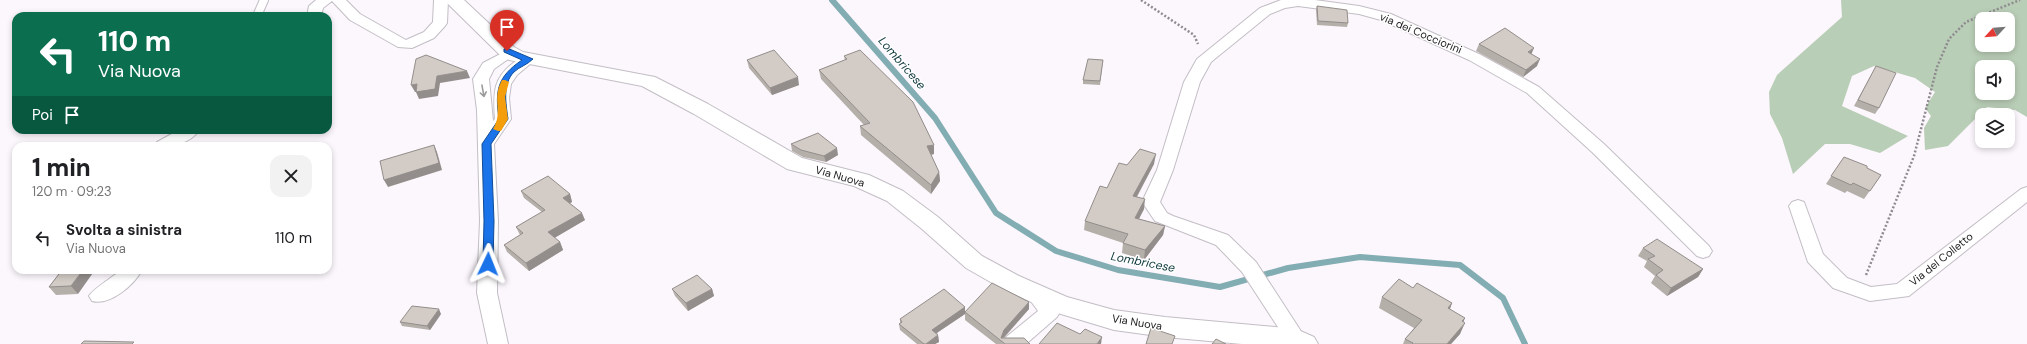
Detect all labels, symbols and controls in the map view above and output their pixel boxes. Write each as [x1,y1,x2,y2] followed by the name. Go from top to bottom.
[1378,9,1464,57] street label: via dei Cocciorini
[490,10,524,51] pin
[1975,12,2015,52] north arrow
[1975,12,2015,148] map controls
[496,16,518,38] icon: arrive
[98,23,171,60] text: 110 m
[32,28,84,80] icon: left
[875,33,929,93] water label: Lombricese
[98,59,181,83] text: Via Nuova
[1975,60,2015,100] button: sound
[480,84,488,97] one-way arrow
[61,104,83,126] icon: arrive
[32,105,53,125] text: Poi
[1975,108,2015,148] button: layers
[32,152,91,183] text: 1 min
[270,155,312,197] button: close
[814,162,866,190] street label: Via Nuova
[32,183,112,200] text: 120 m · 09:23
[66,220,182,240] text: Svolta a sinistra
[32,227,54,249] icon: left
[275,228,312,248] text: 110 m
[1906,229,1976,289] street label: Via del Colletto
[66,240,126,257] text: Via Nuova
[467,243,509,285] position arrow
[1110,248,1177,276] water label: Lombricese
[1111,311,1163,333] street label: Via Nuova

